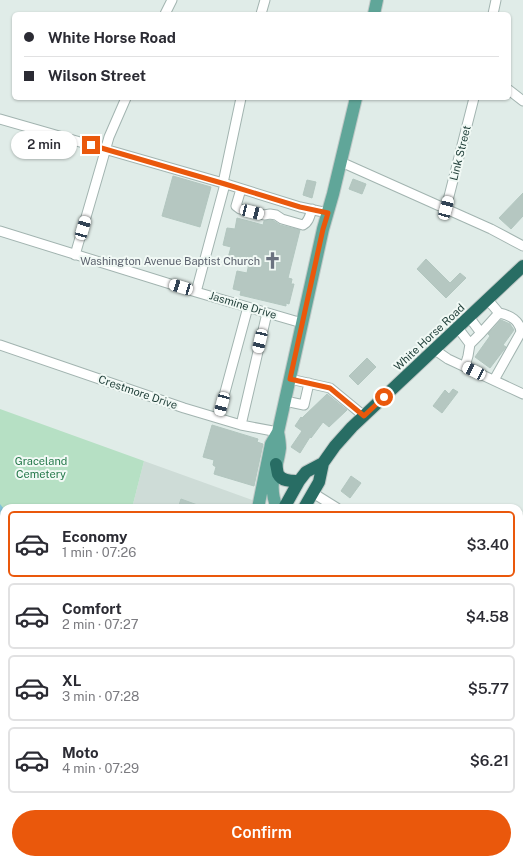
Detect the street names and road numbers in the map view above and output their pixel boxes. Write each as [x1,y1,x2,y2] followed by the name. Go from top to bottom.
[447,124,473,182] street label: Link Street
[208,289,278,321] street label: Jasmine Drive
[391,301,467,373] street label: White Horse Road
[97,373,179,411] street label: Crestmore Drive

